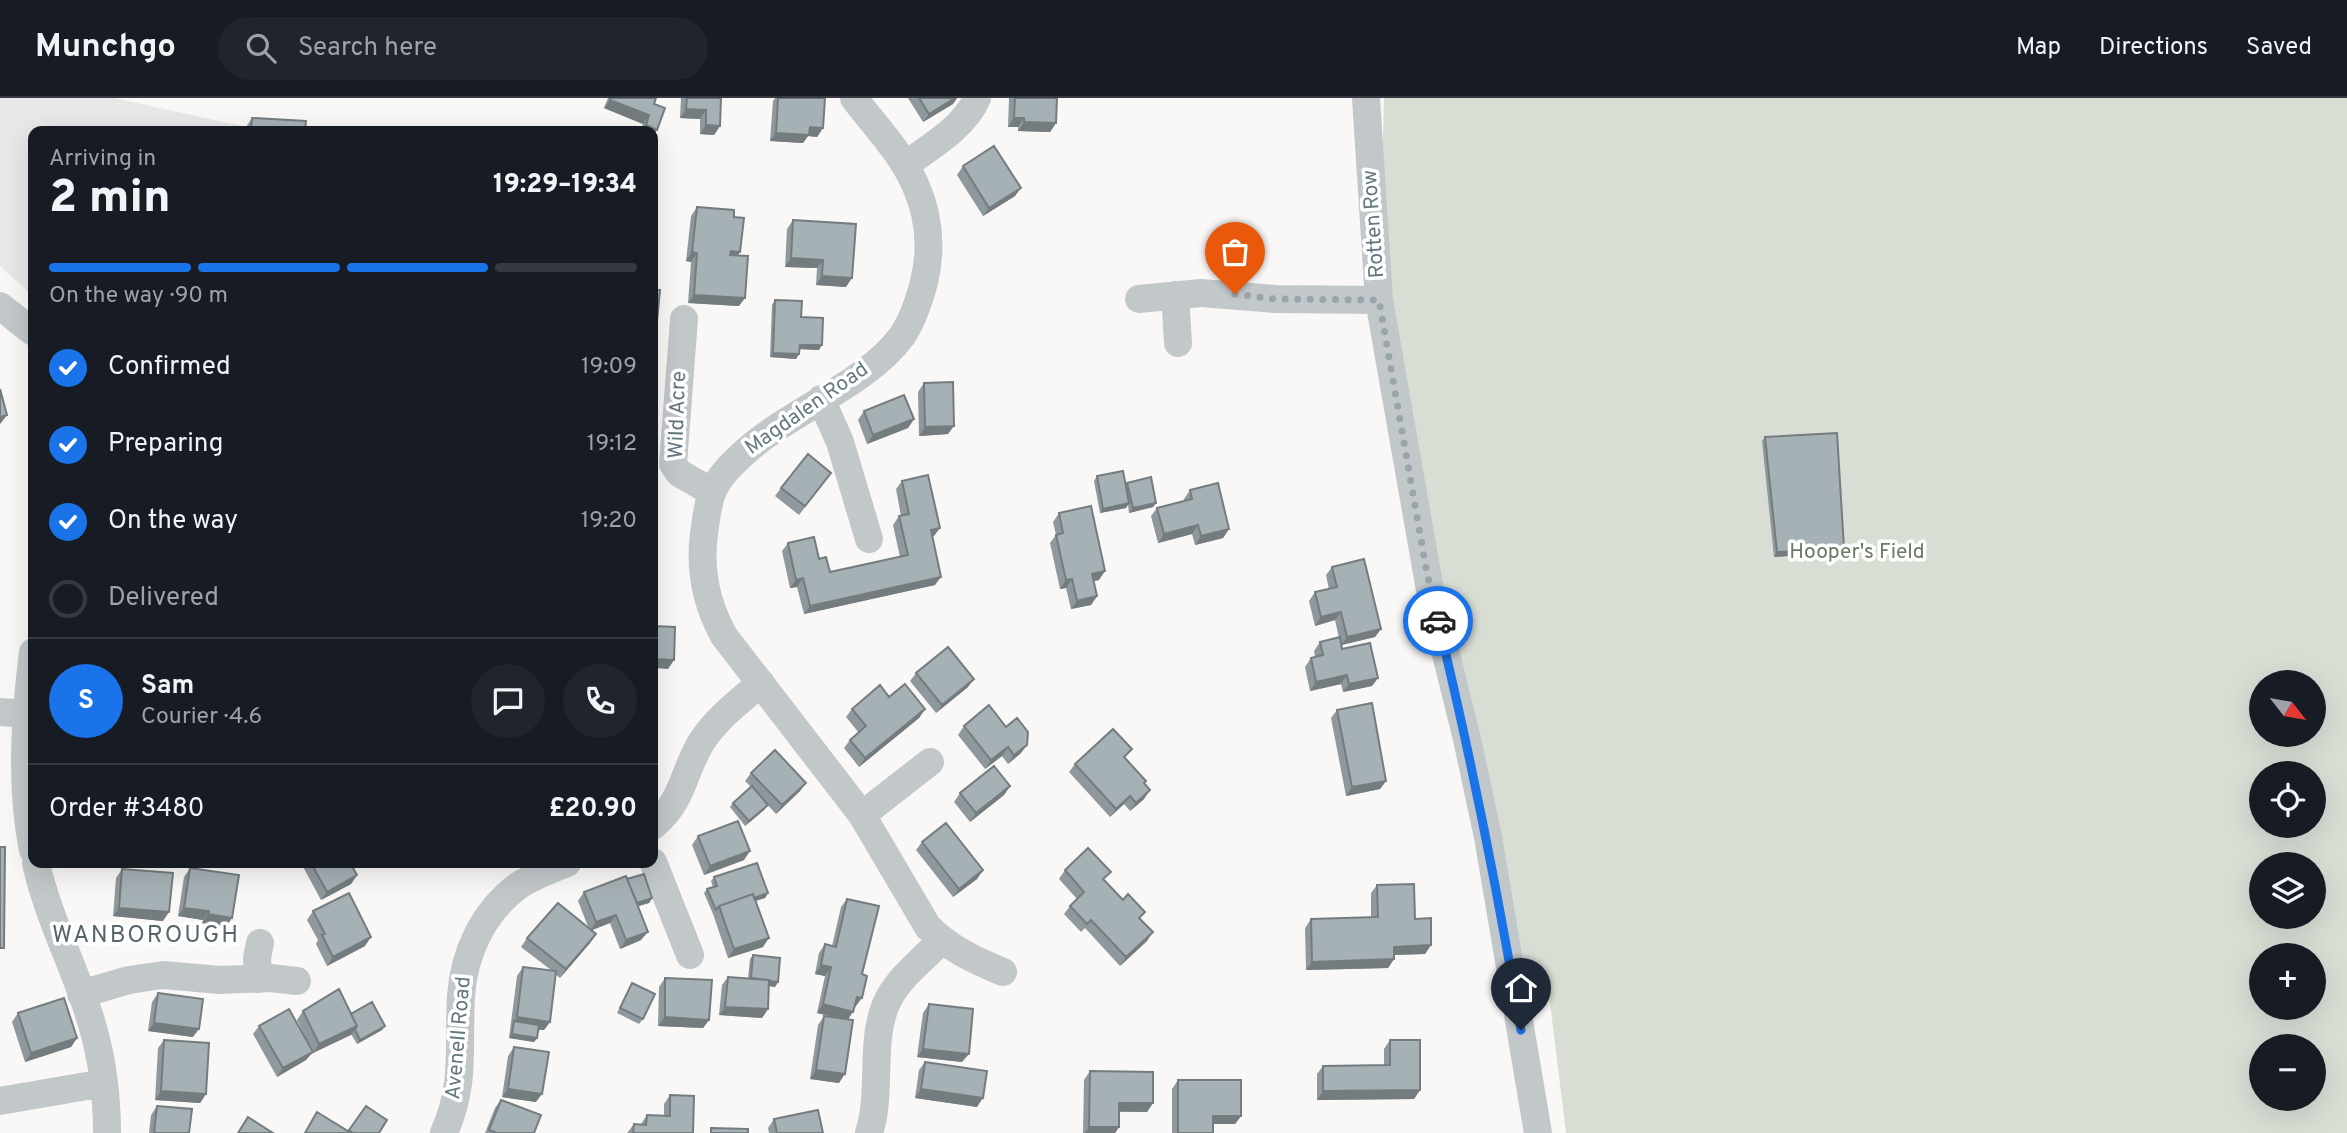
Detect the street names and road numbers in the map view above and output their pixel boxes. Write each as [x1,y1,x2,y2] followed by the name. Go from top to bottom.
[1357,169,1391,279] street label: Rotten Row
[740,356,874,462] street label: Magdalen Road
[663,371,693,459] street label: Wild Acre
[440,975,478,1101] street label: Avenell Road

